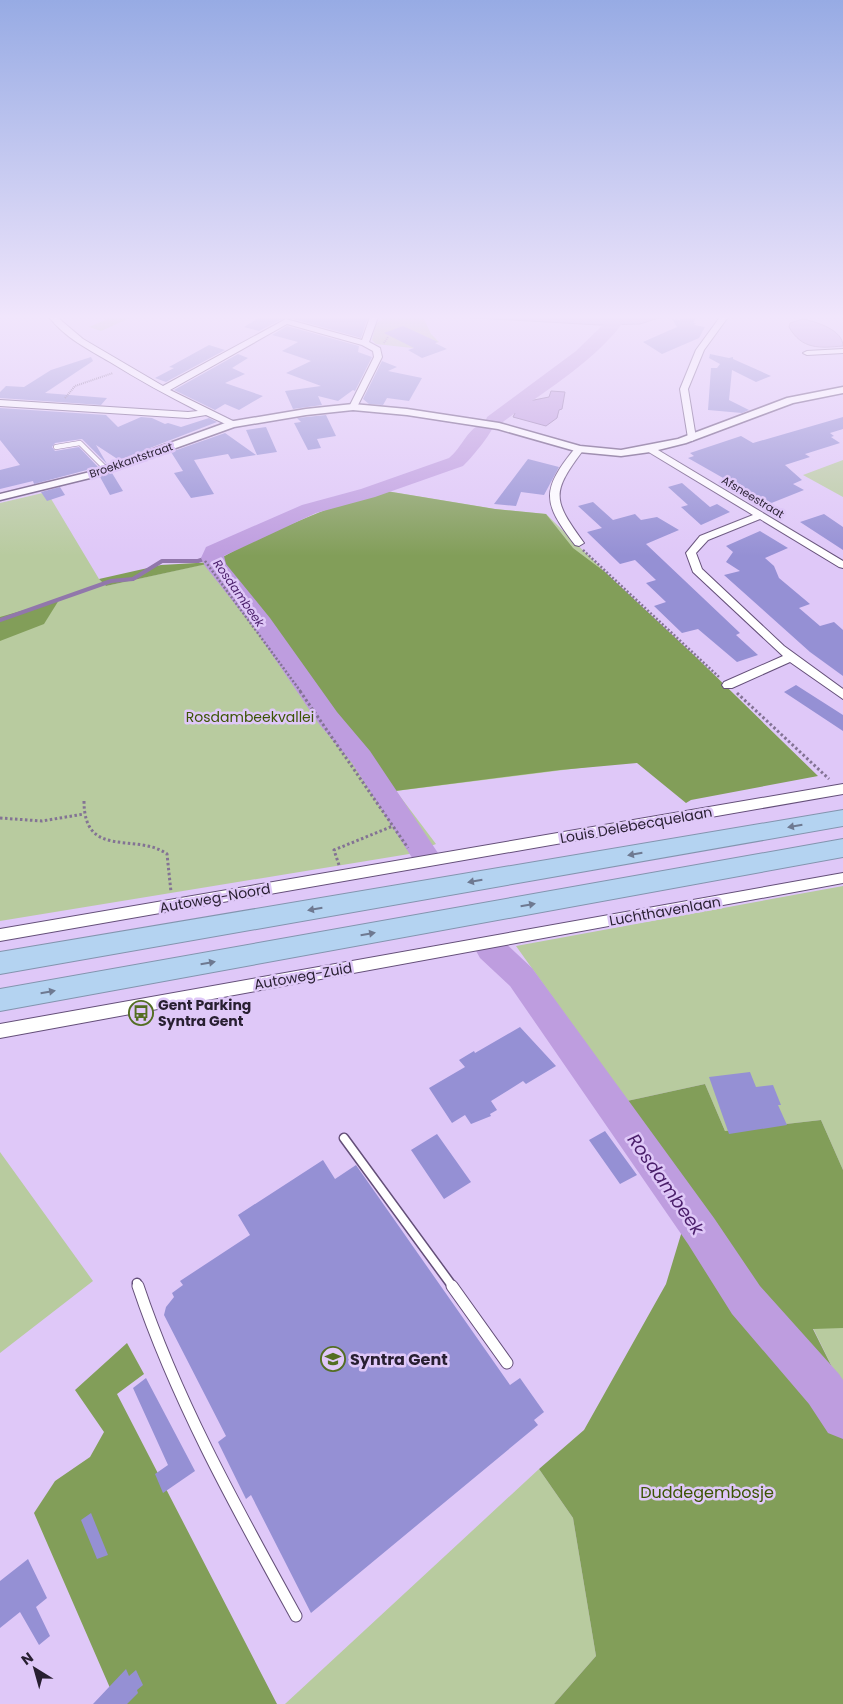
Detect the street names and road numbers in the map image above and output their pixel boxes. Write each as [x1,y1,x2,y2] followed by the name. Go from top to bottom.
[87,438,175,482] street label: Broekkantstraat
[719,472,787,522] street label: Afsneestraat
[558,802,714,848] street label: Louis Delebecquelaan
[158,878,272,918] street label: Autoweg-Noord
[608,891,722,931] street label: Luchthavenlaan
[252,958,354,994] street label: Autoweg-Zuid

